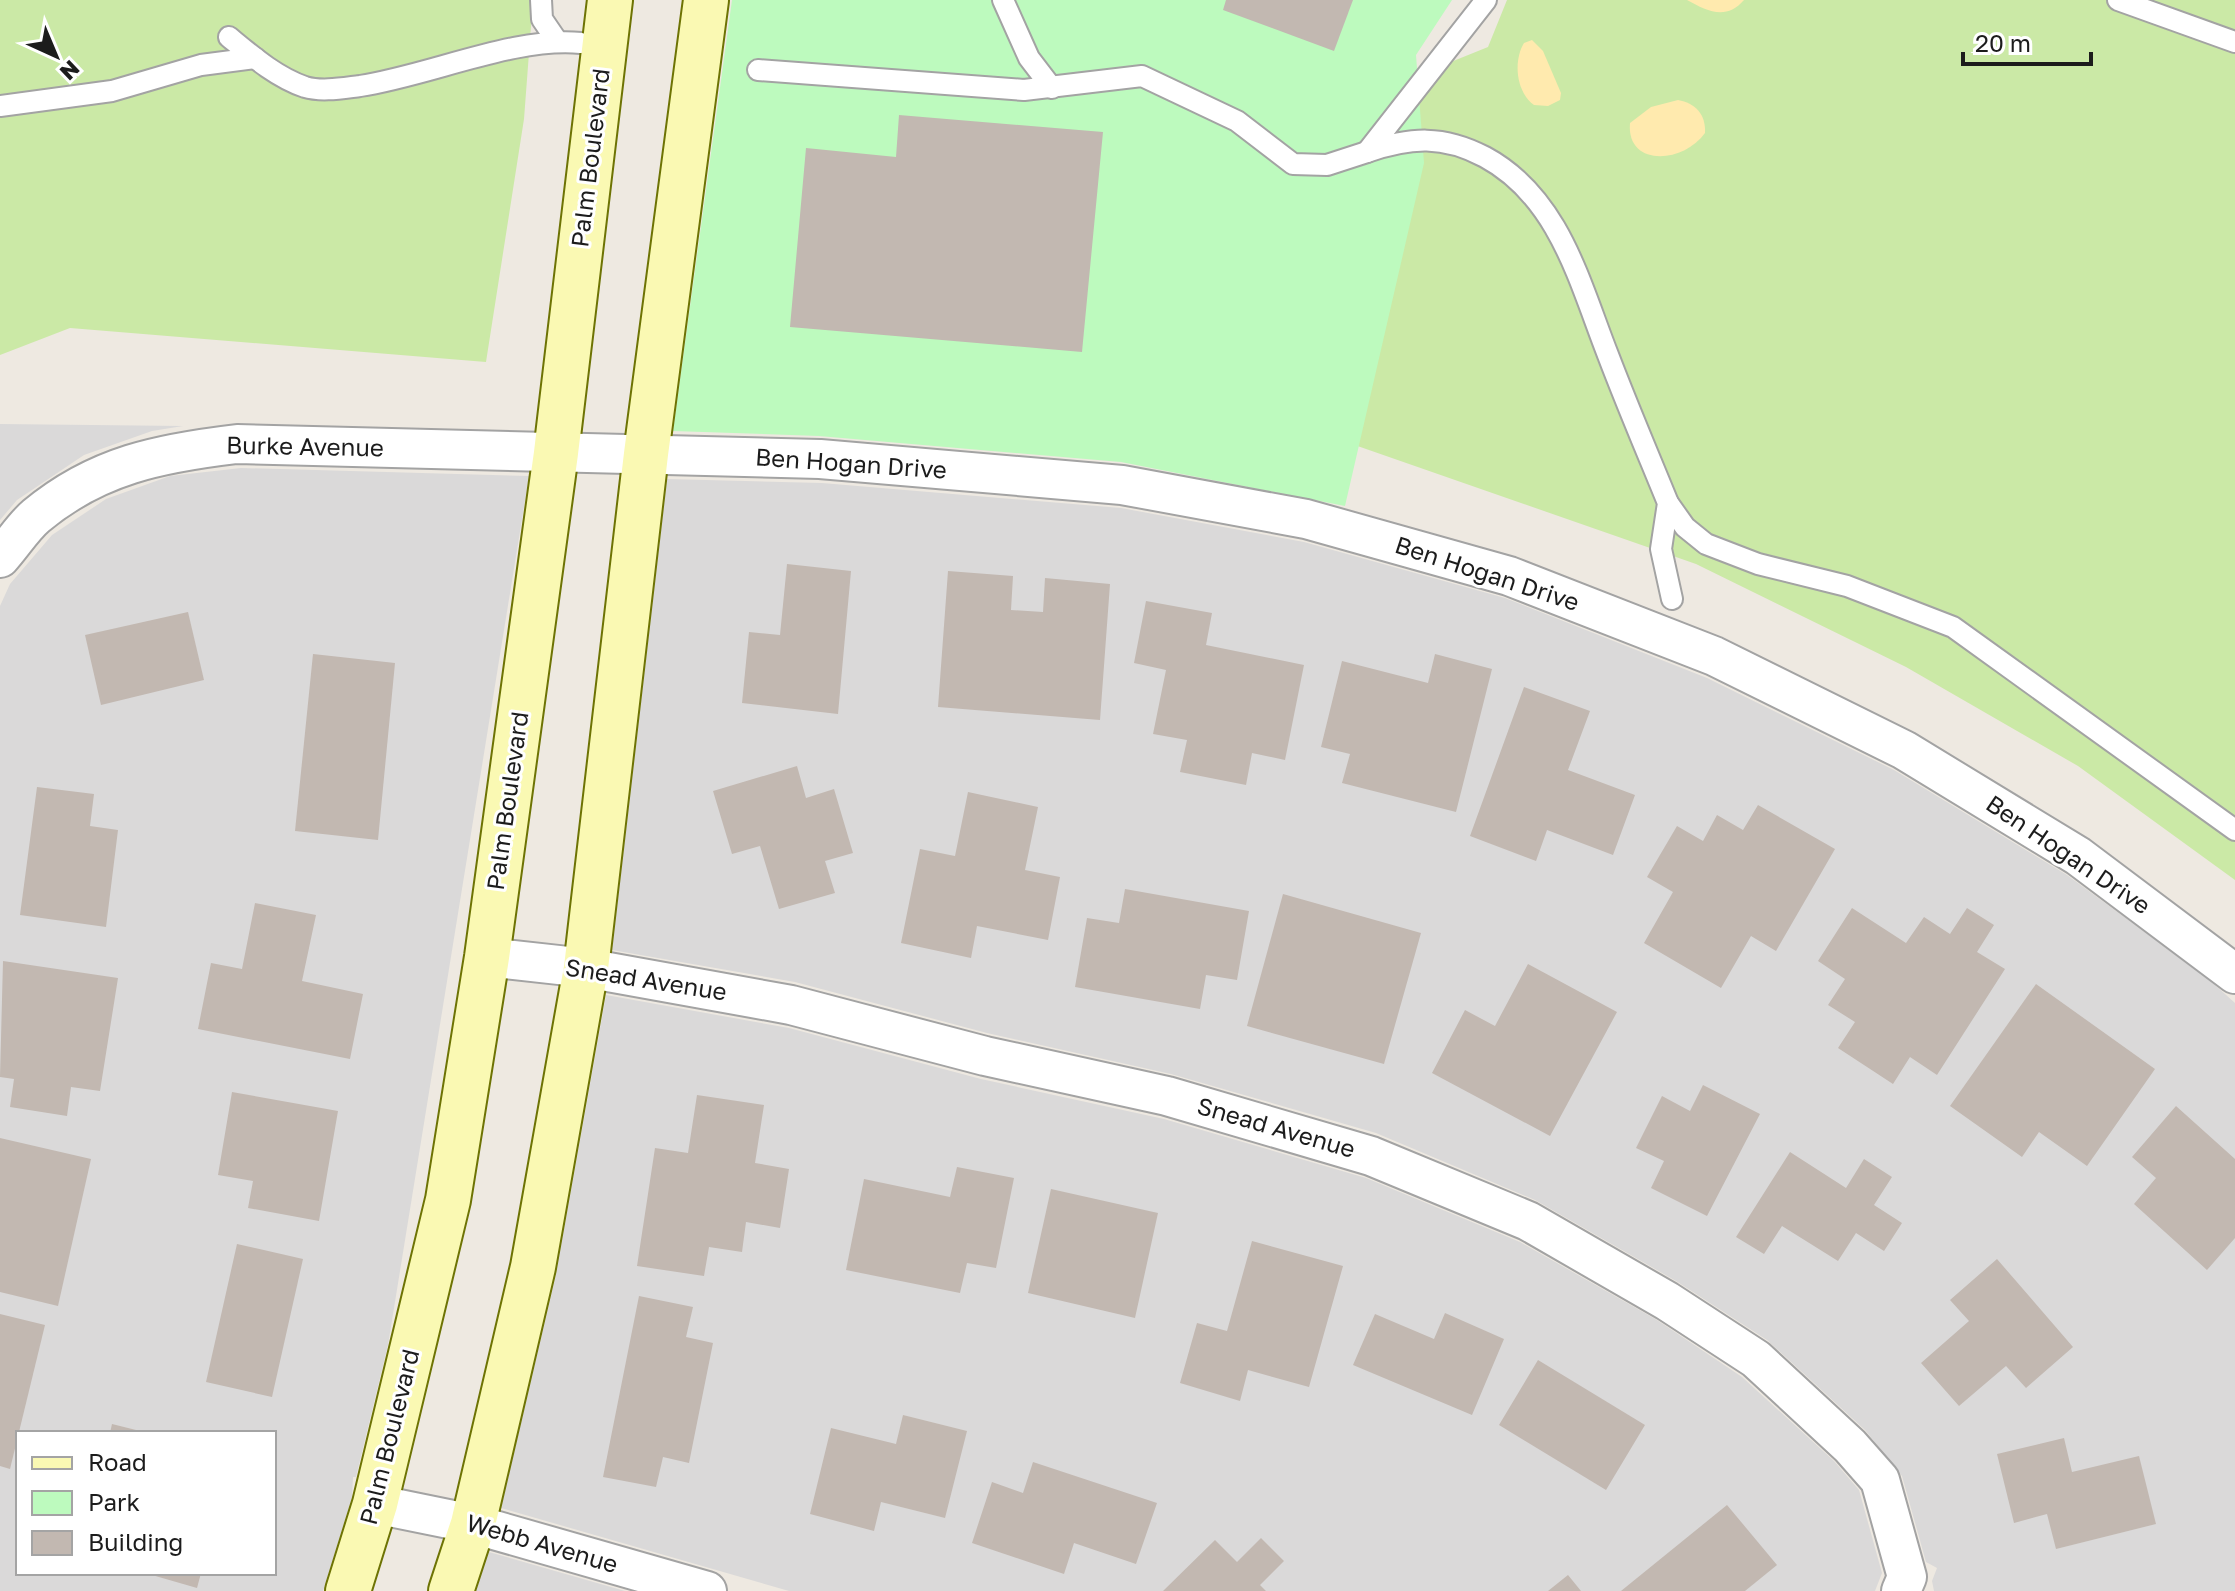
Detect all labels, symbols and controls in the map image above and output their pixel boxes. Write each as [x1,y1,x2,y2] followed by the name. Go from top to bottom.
[16,16,96,96] north arrow
[1963,16,2091,66] scale bar
[1975,28,2031,57] text: 20 m
[55,55,86,86] text: N
[564,67,615,249] street label: Palm Boulevard
[226,430,384,461] street label: Burke Avenue
[754,441,948,484] street label: Ben Hogan Drive
[1392,529,1583,616] street label: Ben Hogan Drive
[480,710,533,892] street label: Palm Boulevard
[1981,788,2157,919] street label: Ben Hogan Drive
[563,951,729,1006] street label: Snead Avenue
[1194,1090,1359,1163] street label: Snead Avenue
[353,1346,424,1527] street label: Palm Boulevard
[16,1431,276,1575] legend
[88,1447,147,1476] text: Road
[88,1487,140,1516] text: Park
[463,1507,622,1578] street label: Webb Avenue
[88,1527,183,1556] text: Building

